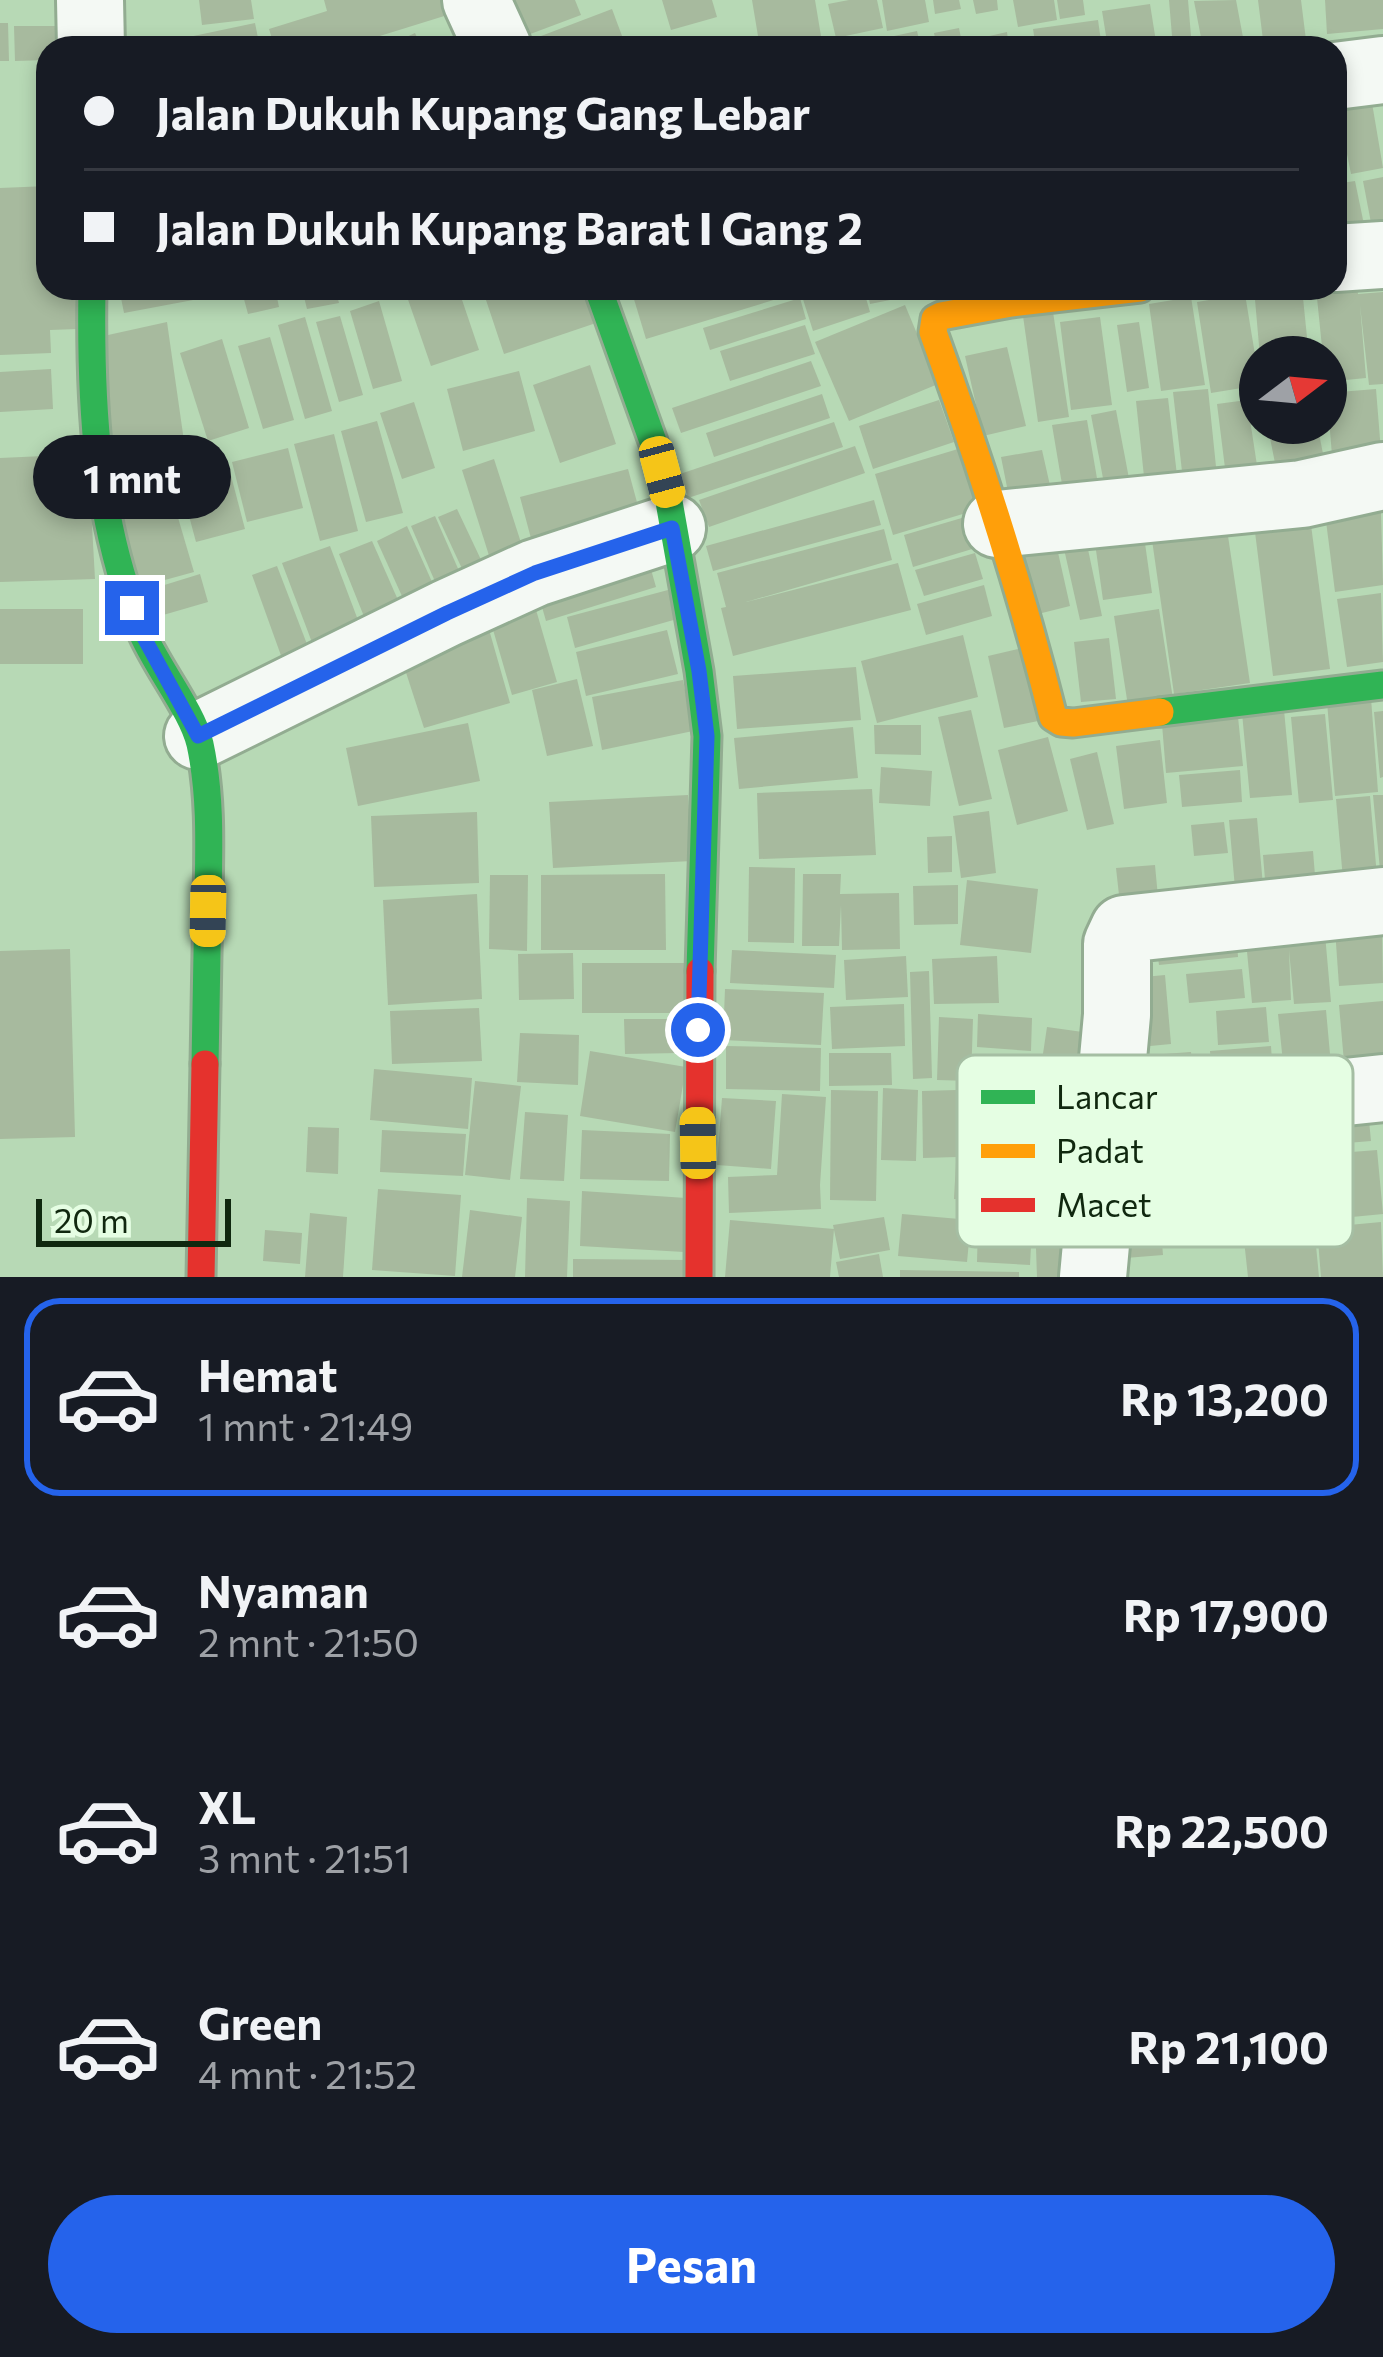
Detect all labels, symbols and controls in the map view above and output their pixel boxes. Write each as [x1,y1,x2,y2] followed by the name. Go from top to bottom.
[156,84,810,139] text: Jalan Dukuh Kupang Gang Lebar
[156,199,863,254] text: Jalan Dukuh Kupang Barat I Gang 2
[1239,336,1347,444] north arrow
[1239,336,1347,444] map controls
[635,433,689,511] car
[33,434,231,518] callout: 1 mnt
[83,453,181,501] text: 1 mnt
[105,581,159,635] route end
[189,875,227,947] car
[671,1003,725,1057] route start
[957,1055,1353,1247] legend
[1056,1075,1158,1116] text: Lancar
[679,1107,717,1179] car
[1056,1129,1144,1170] text: Padat
[1056,1183,1152,1224] text: Macet
[36,1193,231,1246] scale bar
[54,1199,129,1240] text: 20 m
[54,1343,162,1451] icon: car
[198,1346,337,1401] text: Hemat
[1120,1370,1329,1425] text: Rp 13,200
[198,1401,413,1449] text: 1 mnt · 21:49
[54,1559,162,1667] icon: car
[198,1562,369,1617] text: Nyaman
[1123,1586,1329,1641] text: Rp 17,900
[198,1617,419,1665] text: 2 mnt · 21:50
[54,1775,162,1883] icon: car
[198,1778,256,1833] text: XL
[1114,1802,1329,1857] text: Rp 22,500
[198,1833,411,1881] text: 3 mnt · 21:51
[54,1991,162,2099] icon: car
[198,1994,322,2049] text: Green
[1129,2018,1329,2073] text: Rp 21,100
[198,2049,417,2097] text: 4 mnt · 21:52
[48,2195,1335,2333] button: Pesan

